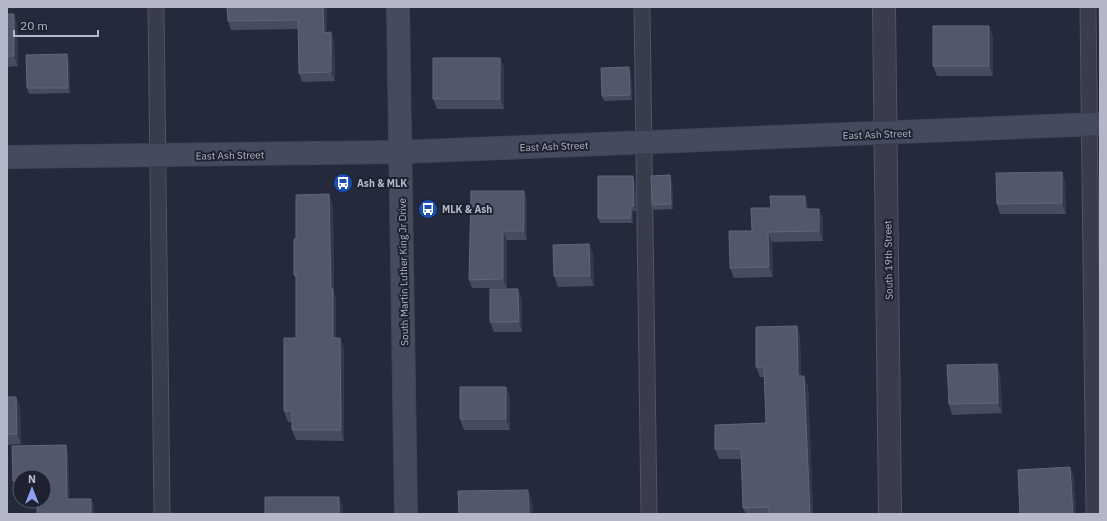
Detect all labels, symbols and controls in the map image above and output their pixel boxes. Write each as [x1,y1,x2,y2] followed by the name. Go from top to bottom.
[14,12,98,38] scale bar
[20,18,48,33] text: 20 m
[843,127,912,142] street label: East Ash Street
[520,139,589,154] street label: East Ash Street
[196,148,265,163] street label: East Ash Street
[332,172,354,194] bus stop icon: Ash & MLK
[357,177,407,190] place label: Ash & MLK
[396,198,411,346] street label: South Martin Luther King Jr Drive
[417,198,439,220] bus stop icon: MLK & Ash
[442,203,492,216] place label: MLK & Ash
[881,220,896,300] street label: South 19th Street
[12,469,52,509] north arrow
[28,472,36,486] text: N

